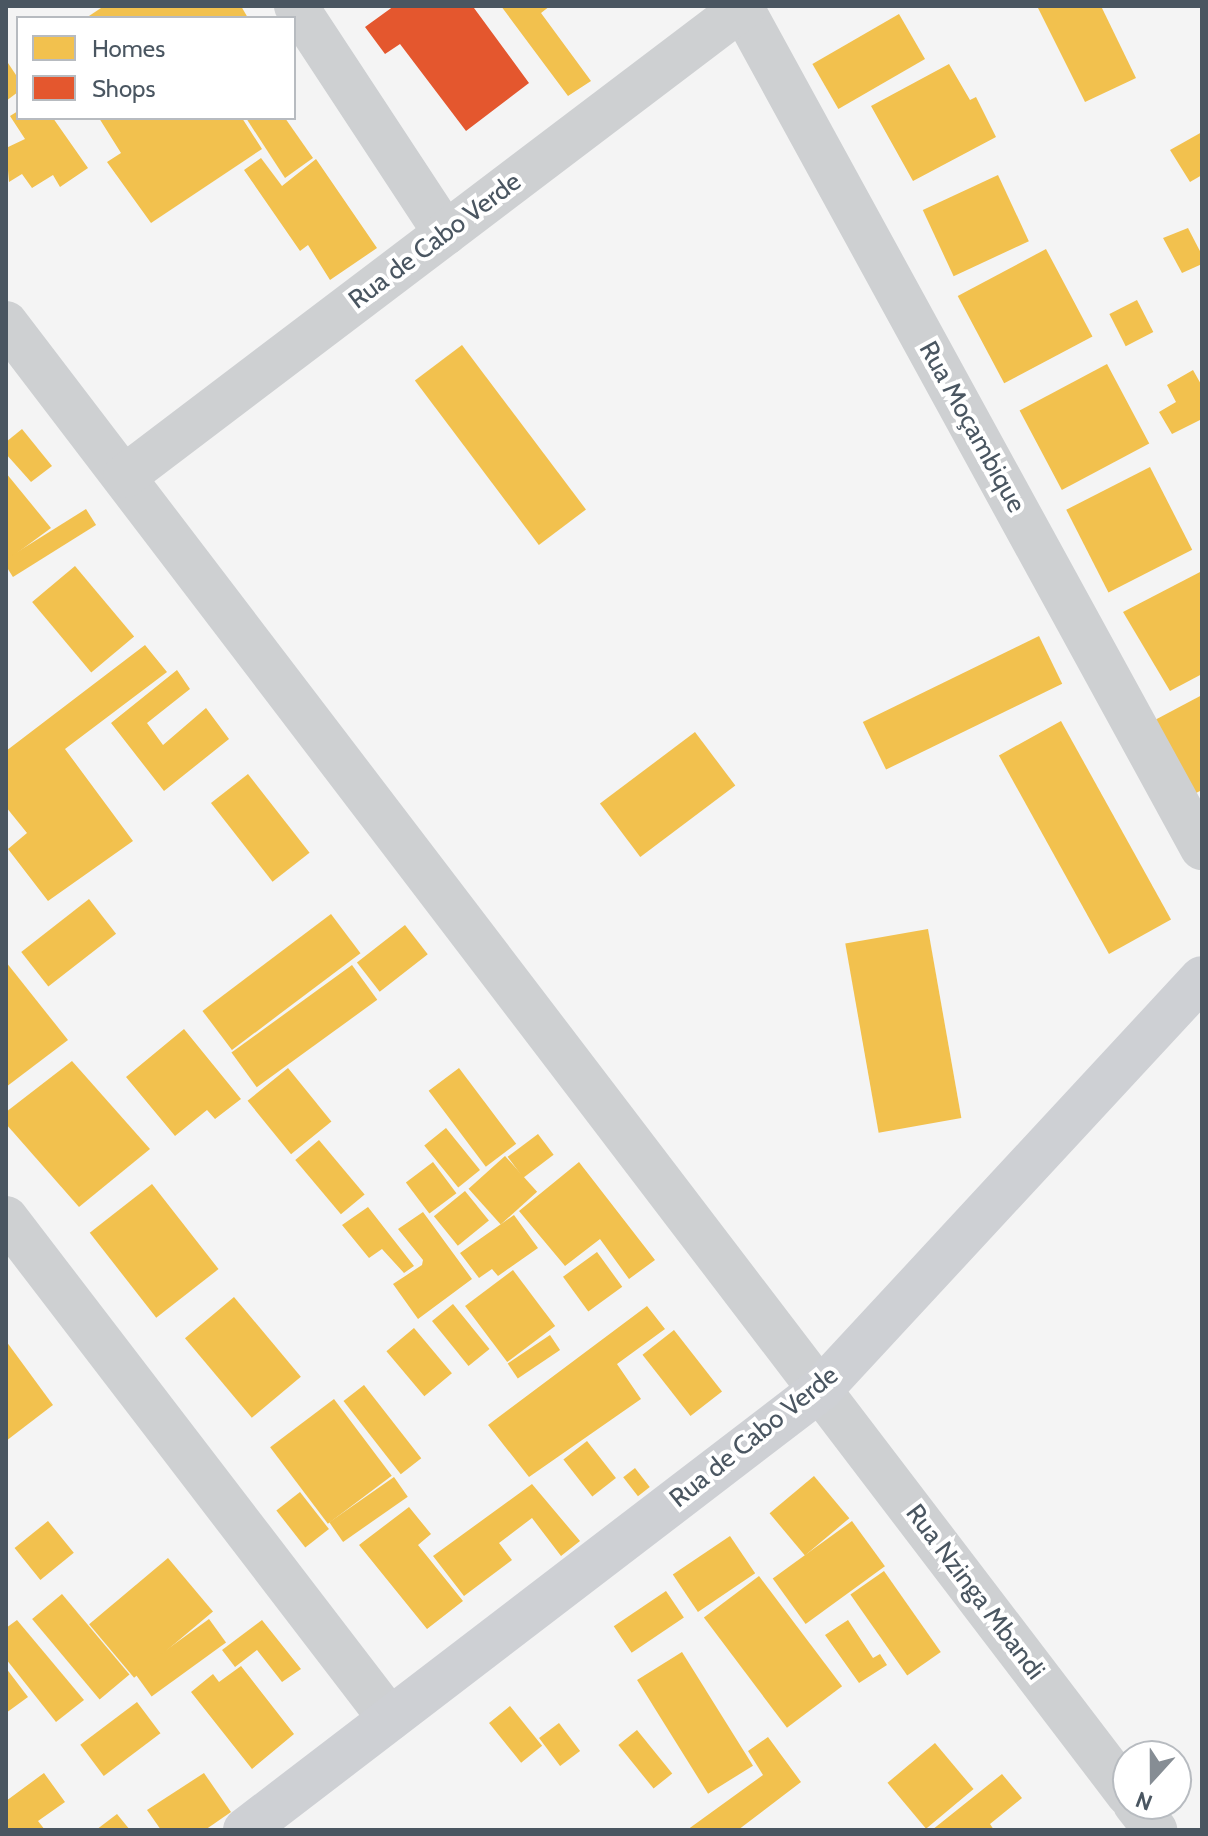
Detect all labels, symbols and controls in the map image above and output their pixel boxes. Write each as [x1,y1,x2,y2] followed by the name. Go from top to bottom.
[16,16,296,120] legend
[92,34,165,63] text: Homes
[92,74,155,103] text: Shops
[343,166,527,316] street label: Rua de Cabo Verde
[912,336,1032,518] street label: Rua Moçambique
[664,1360,844,1514] street label: Rua de Cabo Verde
[899,1498,1051,1686] street label: Rua Nzinga Mbandi
[1112,1740,1192,1820] north arrow
[1132,1786,1156,1816] text: N

